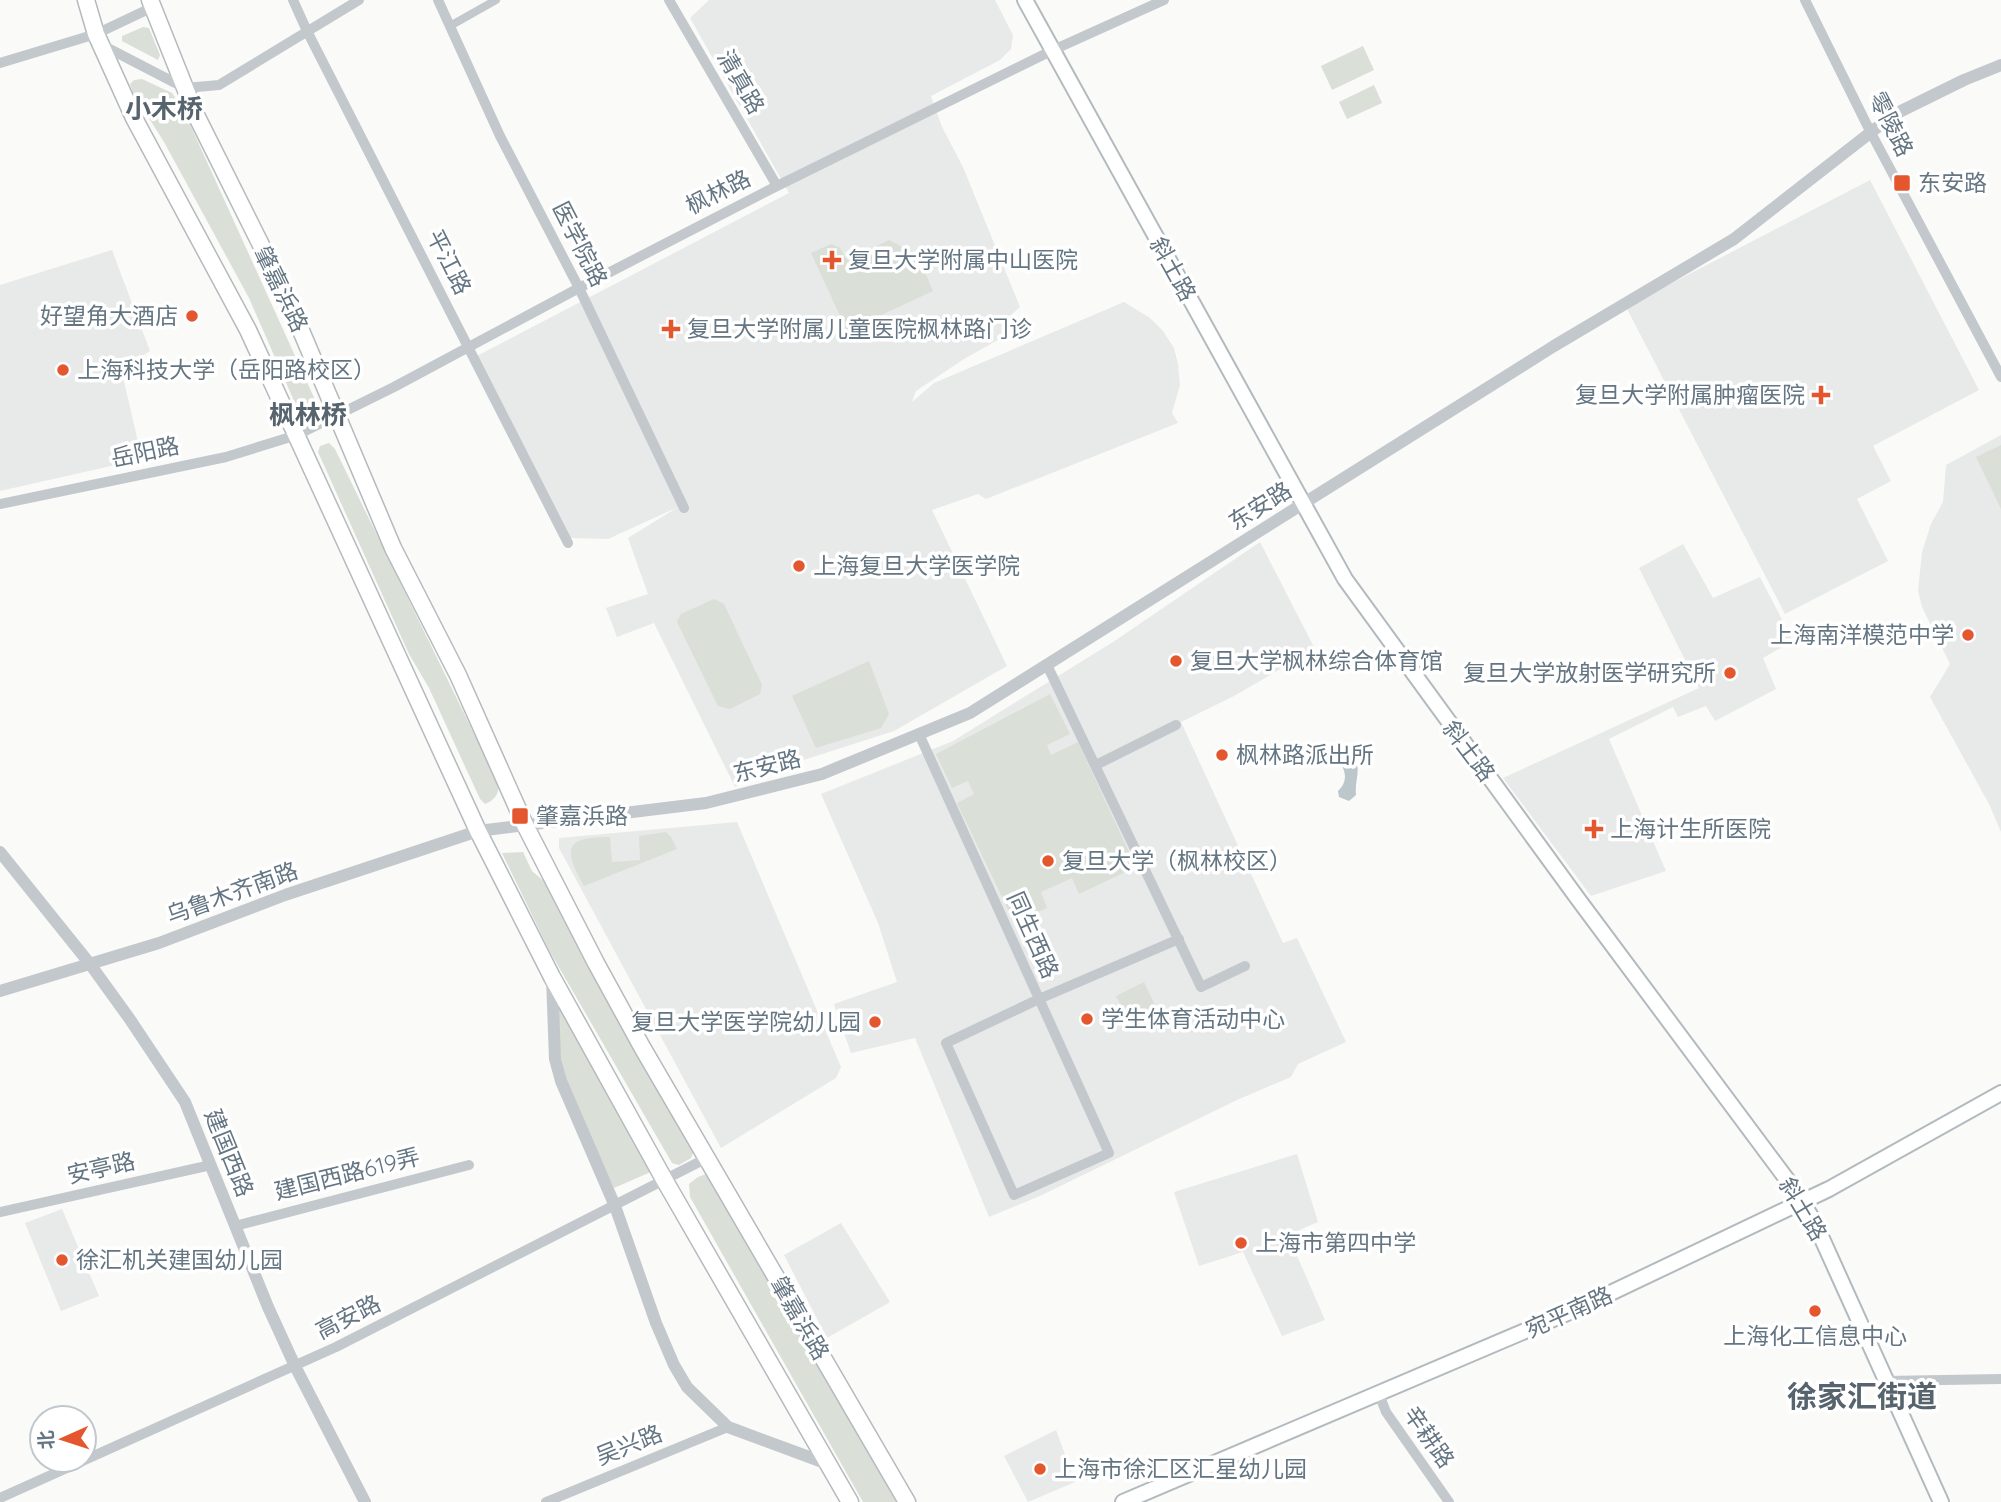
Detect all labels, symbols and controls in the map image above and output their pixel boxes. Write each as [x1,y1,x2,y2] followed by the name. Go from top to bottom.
[712,45,771,119] street label: 清真路
[1863,86,1920,161] street label: 零陵路
[125,92,203,125] district label: 小木桥
[680,163,755,220] street label: 枫林路
[1918,168,1987,197] place label: 东安路
[1892,173,1912,193] marker: 东安路
[547,196,614,291] street label: 医学院路
[421,224,478,299] street label: 平江路
[1144,232,1203,306] street label: 斜土路
[248,241,315,336] street label: 肇嘉浜路
[848,245,1078,274] place label: 复旦大学附属中山医院
[822,250,842,270] marker: 复旦大学附属中山医院
[40,301,178,330] place label: 好望角大酒店
[184,308,200,324] marker: 好望角大酒店
[687,314,1032,343] place label: 复旦大学附属儿童医院枫林路门诊
[661,319,681,339] marker: 复旦大学附属儿童医院枫林路门诊
[77,355,376,384] place label: 上海科技大学（岳阳路校区）
[55,362,71,378] marker: 上海科技大学（岳阳路校区）
[1575,380,1805,409] place label: 复旦大学附属肿瘤医院
[1811,385,1831,405] marker: 复旦大学附属肿瘤医院
[269,398,347,431] district label: 枫林桥
[108,430,182,473] street label: 岳阳路
[1223,475,1297,536] street label: 东安路
[813,551,1020,580] place label: 上海复旦大学医学院
[791,558,807,574] marker: 上海复旦大学医学院
[1770,620,1954,649] place label: 上海南洋模范中学
[1960,627,1976,643] marker: 上海南洋模范中学
[1190,646,1443,675] place label: 复旦大学枫林综合体育馆
[1168,653,1184,669] marker: 复旦大学枫林综合体育馆
[1463,658,1716,687] place label: 复旦大学放射医学研究所
[1722,665,1738,681] marker: 复旦大学放射医学研究所
[1437,714,1502,787] street label: 斜土路
[1236,740,1374,769] place label: 枫林路派出所
[730,743,804,788] street label: 东安路
[1214,747,1230,763] marker: 枫林路派出所
[536,801,628,830] place label: 肇嘉浜路
[510,806,530,826] marker: 肇嘉浜路
[1610,814,1771,843] place label: 上海计生所医院
[1584,819,1604,839] marker: 上海计生所医院
[1062,846,1292,875] place label: 复旦大学（枫林校区）
[1040,853,1056,869] marker: 复旦大学（枫林校区）
[162,855,302,930] street label: 乌鲁木齐南路
[1002,887,1065,983] street label: 同生西路
[1101,1004,1285,1033] place label: 学生体育活动中心
[631,1007,861,1036] place label: 复旦大学医学院幼儿园
[1079,1011,1095,1027] marker: 学生体育活动中心
[867,1014,883,1030] marker: 复旦大学医学院幼儿园
[199,1105,260,1201] street label: 建国西路
[271,1141,422,1206] street label: 建国西路619弄
[64,1146,138,1189] street label: 安亭路
[1773,1172,1834,1246] street label: 斜土路
[1255,1228,1416,1257] place label: 上海市第四中学
[1233,1235,1249,1251] marker: 上海市第四中学
[76,1245,283,1274] place label: 徐汇机关建国幼儿园
[54,1252,70,1268] marker: 徐汇机关建国幼儿园
[765,1271,836,1365] street label: 肇嘉浜路
[1521,1280,1617,1343] street label: 宛平南路
[310,1288,385,1345] street label: 高安路
[1807,1303,1823,1319] marker: 上海化工信息中心
[1723,1321,1907,1350] place label: 上海化工信息中心
[1787,1377,1937,1415] district label: 徐家汇街道
[1398,1400,1461,1473] street label: 辛耕路
[28,1404,98,1474] north arrow
[591,1418,666,1471] street label: 吴兴路
[34,1430,59,1450] text: 北
[1054,1454,1307,1483] place label: 上海市徐汇区汇星幼儿园
[1032,1461,1048,1477] marker: 上海市徐汇区汇星幼儿园

